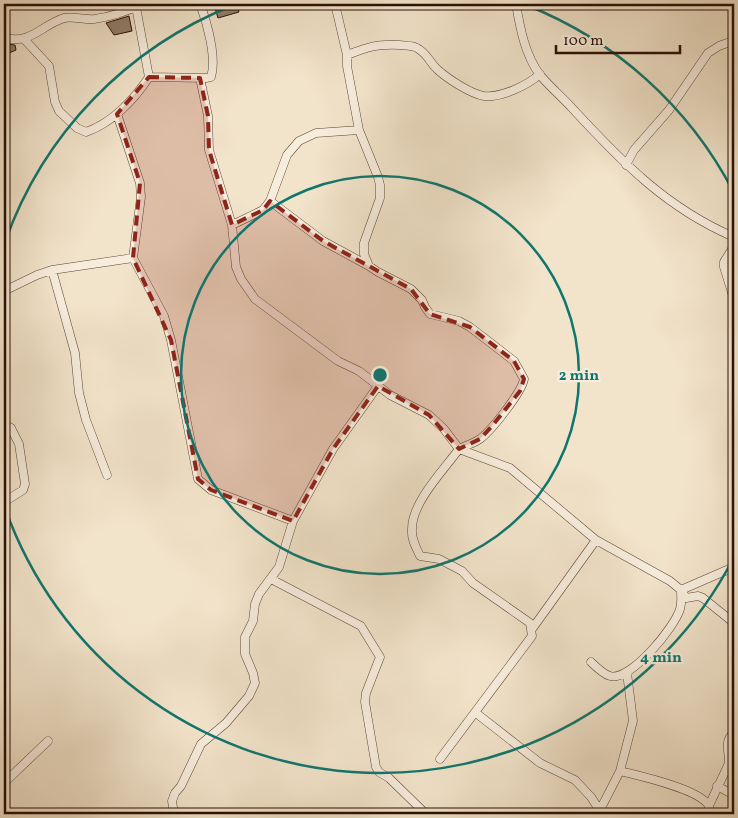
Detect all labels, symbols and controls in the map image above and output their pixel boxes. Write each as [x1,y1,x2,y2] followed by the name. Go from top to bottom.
[556,22,679,54] scale bar
[563,31,603,52] text: 100 m
[371,366,389,384] centre of rings
[559,366,599,387] text: 2 min
[640,648,682,669] text: 4 min

